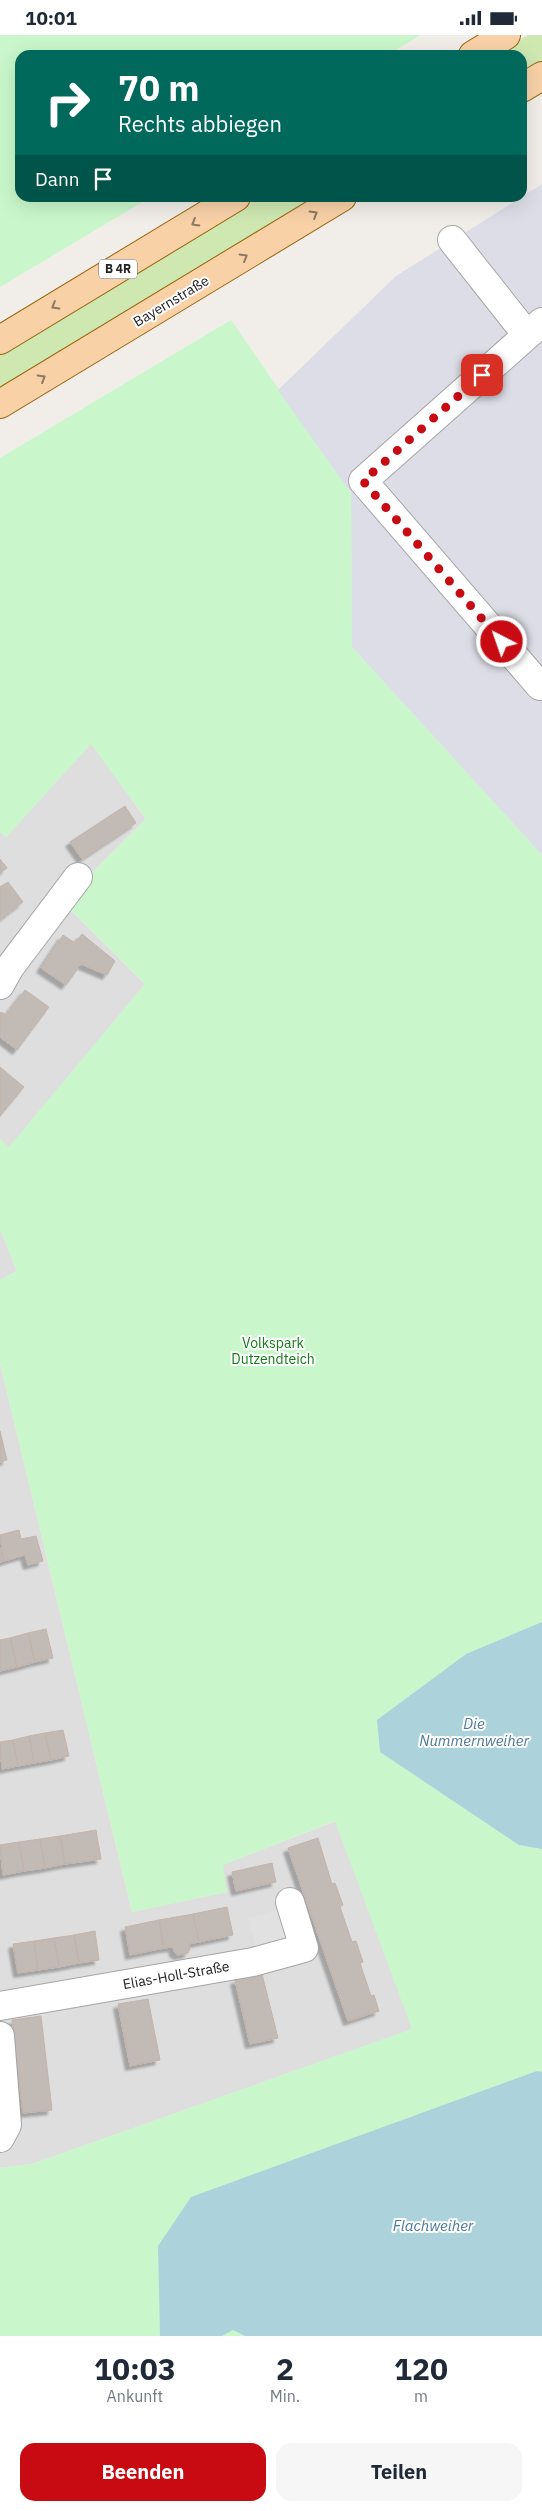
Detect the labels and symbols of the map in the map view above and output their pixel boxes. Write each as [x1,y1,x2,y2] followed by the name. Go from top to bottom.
[309,211,318,221] one-way arrow
[191,216,200,226] one-way arrow
[239,253,248,263] one-way arrow
[99,259,137,278] road number: B 4R
[130,271,212,331] street label: Bayernstraße
[52,300,61,310] one-way arrow
[461,354,503,396] pin
[36,375,45,385] one-way arrow
[475,615,527,667] position arrow
[231,1334,315,1368] park label: Volkspark Dutzendteich
[419,1714,529,1750] water label: Die Nummernweiher
[121,1957,231,1993] street label: Elias-Holl-Straße
[393,2216,474,2235] water label: Flachweiher

